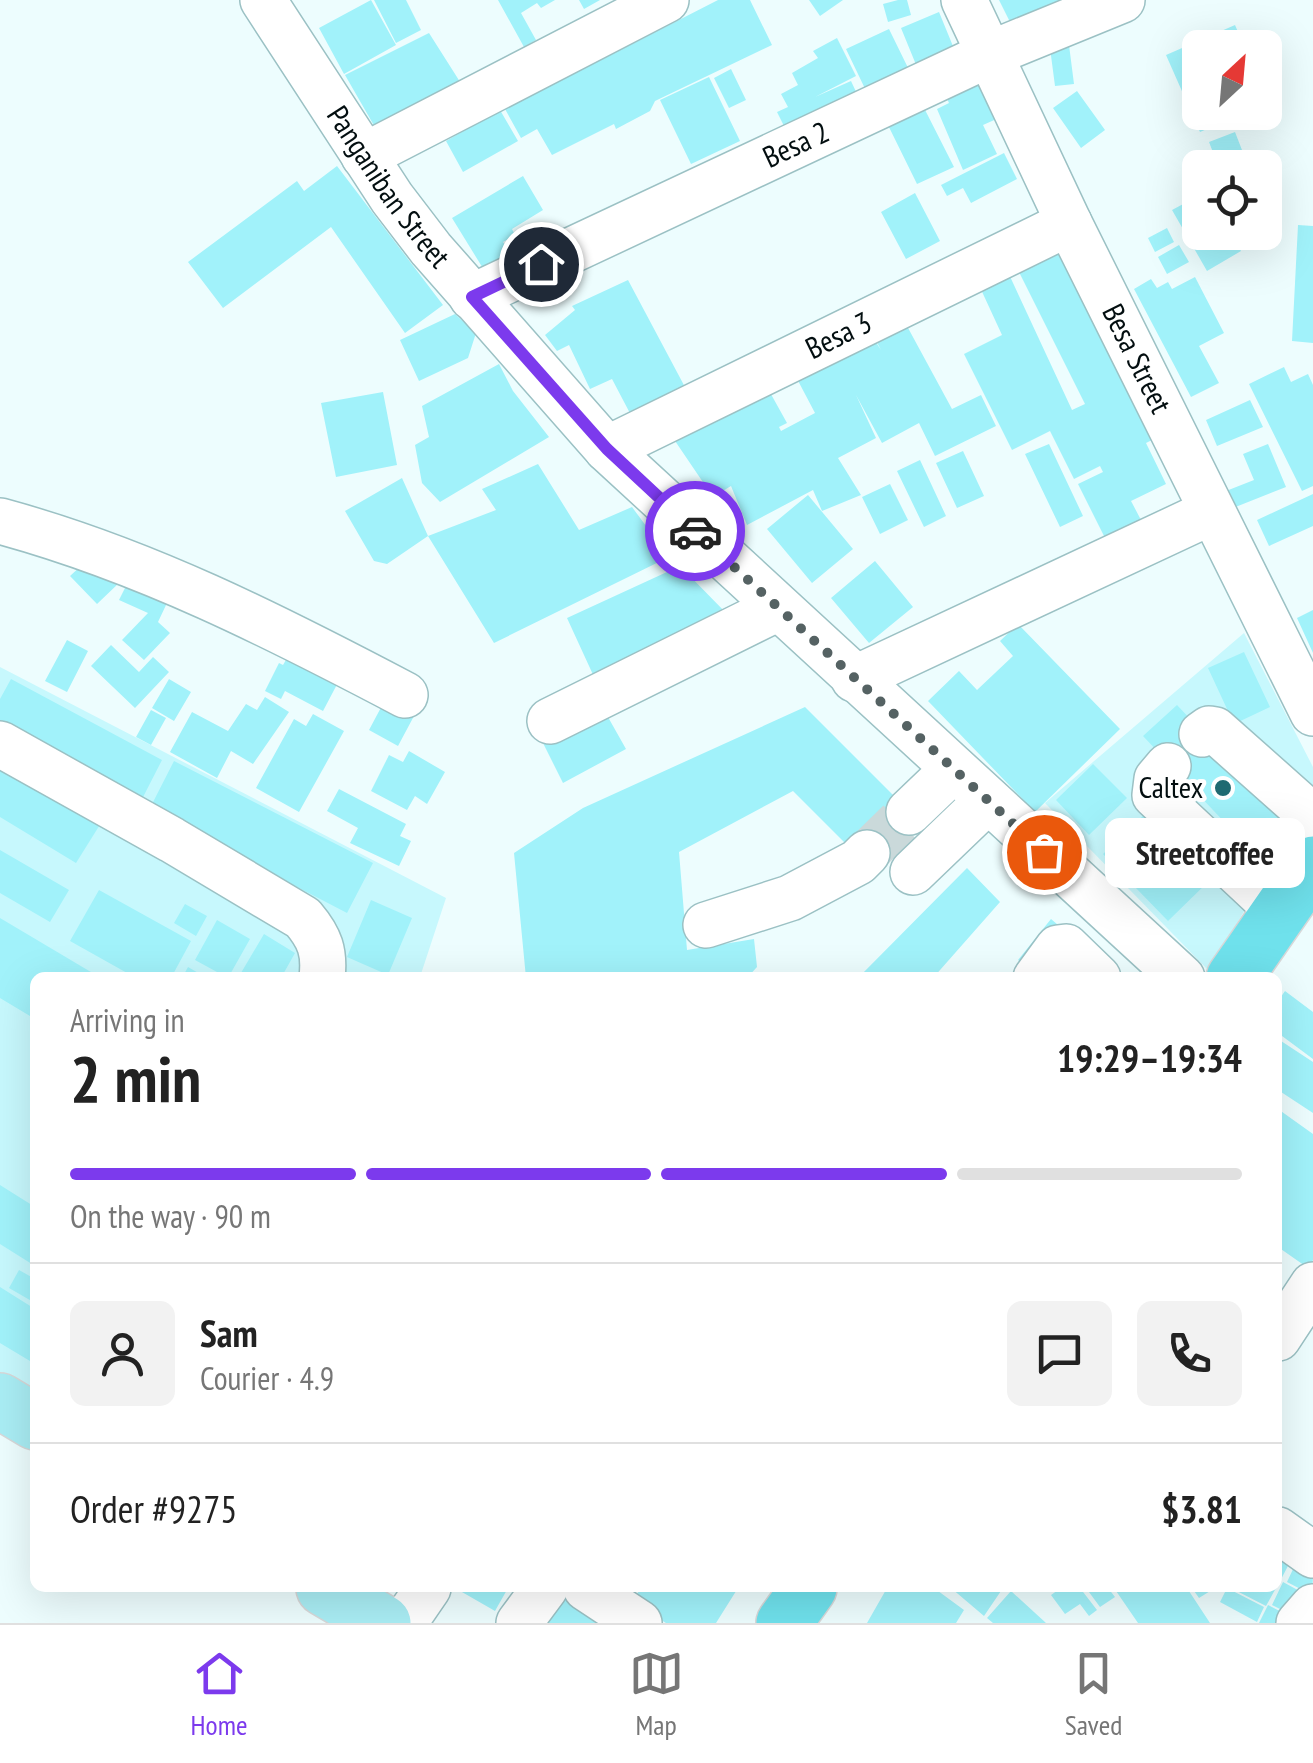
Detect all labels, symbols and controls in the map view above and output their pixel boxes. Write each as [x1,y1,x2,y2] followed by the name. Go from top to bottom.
[1182,30,1282,130] north arrow
[1182,30,1282,250] map controls
[319,98,460,276] street label: Panganiban Street
[756,111,835,176] street label: Besa 2
[1182,150,1282,250] button: locate
[499,222,584,307] pin
[514,237,569,292] icon: home
[1094,297,1182,420] street label: Besa Street
[799,302,877,367] street label: Besa 3
[645,481,745,581] courier
[668,504,723,559] icon: car
[1138,767,1203,806] place label: Caltex
[1212,777,1234,799] marker: Caltex
[1002,810,1087,895] pin
[1104,817,1304,887] callout: Streetcoffee
[1017,825,1072,880] icon: bag
[1136,832,1274,874] text: Streetcoffee
[70,999,185,1041] text: Arriving in
[1057,1033,1242,1082] text: 19:29–19:34
[70,1036,201,1120] text: 2 min
[70,1195,271,1237] text: On the way · 90 m
[70,1301,175,1406] button: person
[1007,1301,1112,1406] button: chat
[1137,1301,1242,1406] button: phone
[200,1308,258,1357] text: Sam
[200,1357,334,1399] text: Courier · 4.9
[70,1484,237,1533] text: Order #9275
[1161,1484,1242,1533] text: $3.81
[191,1646,247,1743] tab: Home
[629,1646,684,1743] tab: Map
[1065,1646,1122,1743] tab: Saved

